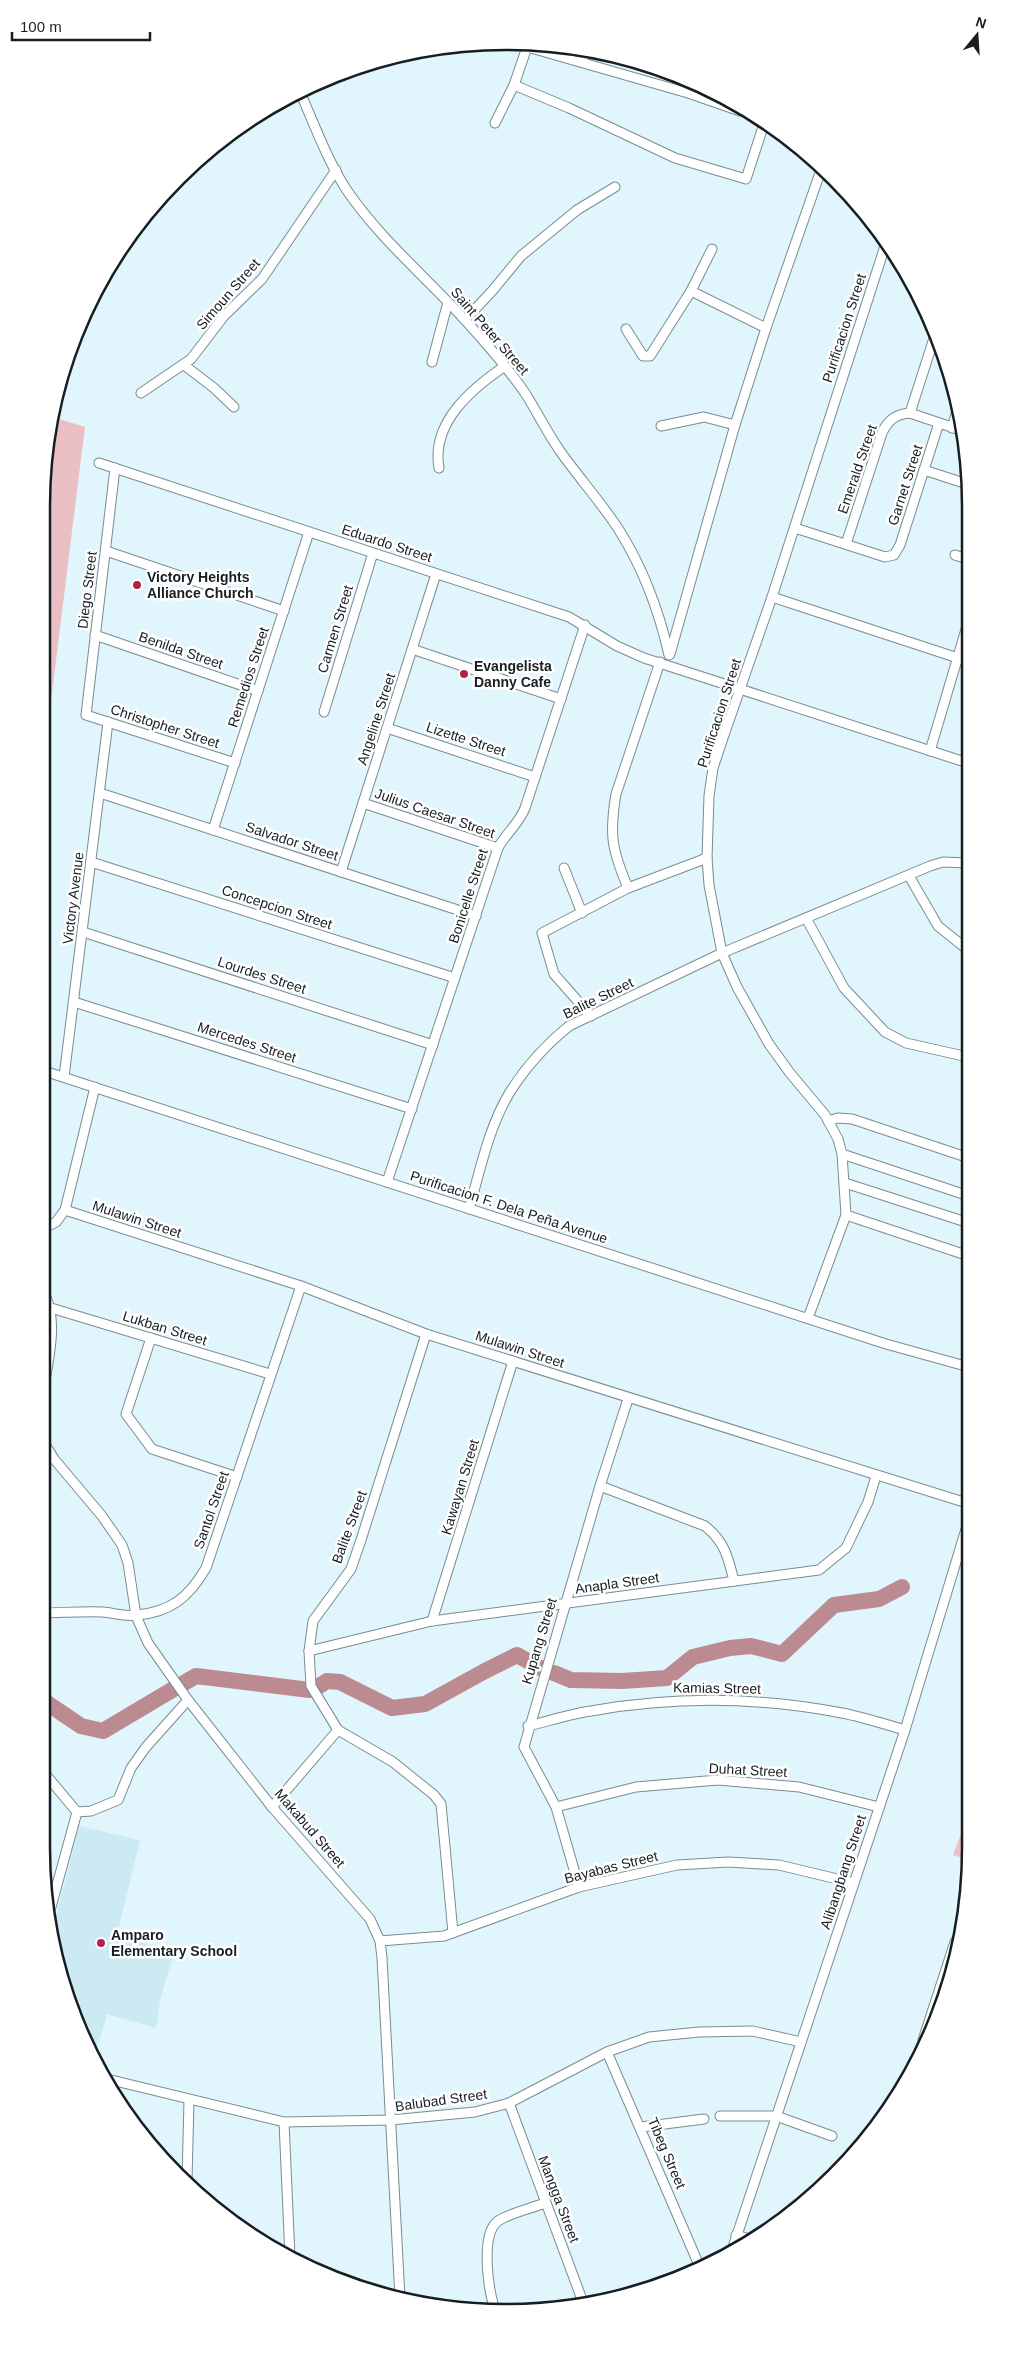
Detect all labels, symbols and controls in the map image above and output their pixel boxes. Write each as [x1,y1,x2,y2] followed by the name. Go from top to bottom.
[12,10,150,42] scale bar
[952,10,1002,60] north arrow
[974,13,988,32] text: N
[20,18,62,35] text: 100 m
[193,255,263,333] street label: Simoun Street
[819,271,869,384] street label: Purificacion Street
[448,284,532,378] street label: Saint Peter Street
[834,422,880,516] street label: Emerald Street
[884,442,926,527] street label: Garnet Street
[340,521,434,565] street label: Eduardo Street
[74,550,100,630] street label: Diego Street
[147,569,254,601] place label: Victory Heights Alliance Church
[131,579,143,591] marker: Victory Heights Alliance Church
[314,583,356,675] street label: Carmen Street
[224,625,272,729] street label: Remedios Street
[137,628,225,672] street label: Benilda Street
[694,656,744,769] street label: Purificacion Street
[474,658,552,690] place label: Evangelista Danny Cafe
[458,668,470,680] marker: Evangelista Danny Cafe
[354,671,398,767] street label: Angeline Street
[109,701,222,751] street label: Christopher Street
[424,719,508,759] street label: Lizette Street
[373,785,497,841] street label: Julius Caesar Street
[244,818,340,864] street label: Salvador Street
[445,847,491,945] street label: Bonicelle Street
[59,851,87,945] street label: Victory Avenue
[220,882,334,932] street label: Concepcion Street
[216,953,308,997] street label: Lourdes Street
[560,974,636,1022] street label: Balite Street
[196,1019,298,1066] street label: Mercedes Street
[408,1167,610,1247] street label: Purificacion F. Dela Peña Avenue
[90,1197,184,1241] street label: Mulawin Street
[121,1308,209,1348] street label: Lukban Street
[473,1327,567,1371] street label: Mulawin Street
[438,1437,482,1537] street label: Kawayan Street
[190,1469,232,1551] street label: Santol Street
[328,1488,370,1566] street label: Balite Street
[574,1569,660,1597] street label: Anapla Street
[518,1596,560,1686] street label: Kupang Street
[673,1679,761,1697] street label: Kamias Street
[708,1760,788,1780] street label: Duhat Street
[272,1785,349,1871] street label: Makabud Street
[817,1813,869,1931] street label: Alibangbang Street
[563,1848,659,1886] street label: Bayabas Street
[111,1927,237,1959] place label: Amparo Elementary School
[95,1937,107,1949] marker: Amparo Elementary School
[394,2086,488,2114] street label: Balubad Street
[645,2115,689,2191] street label: Tibeg Street
[535,2153,583,2245] street label: Mangga Street

